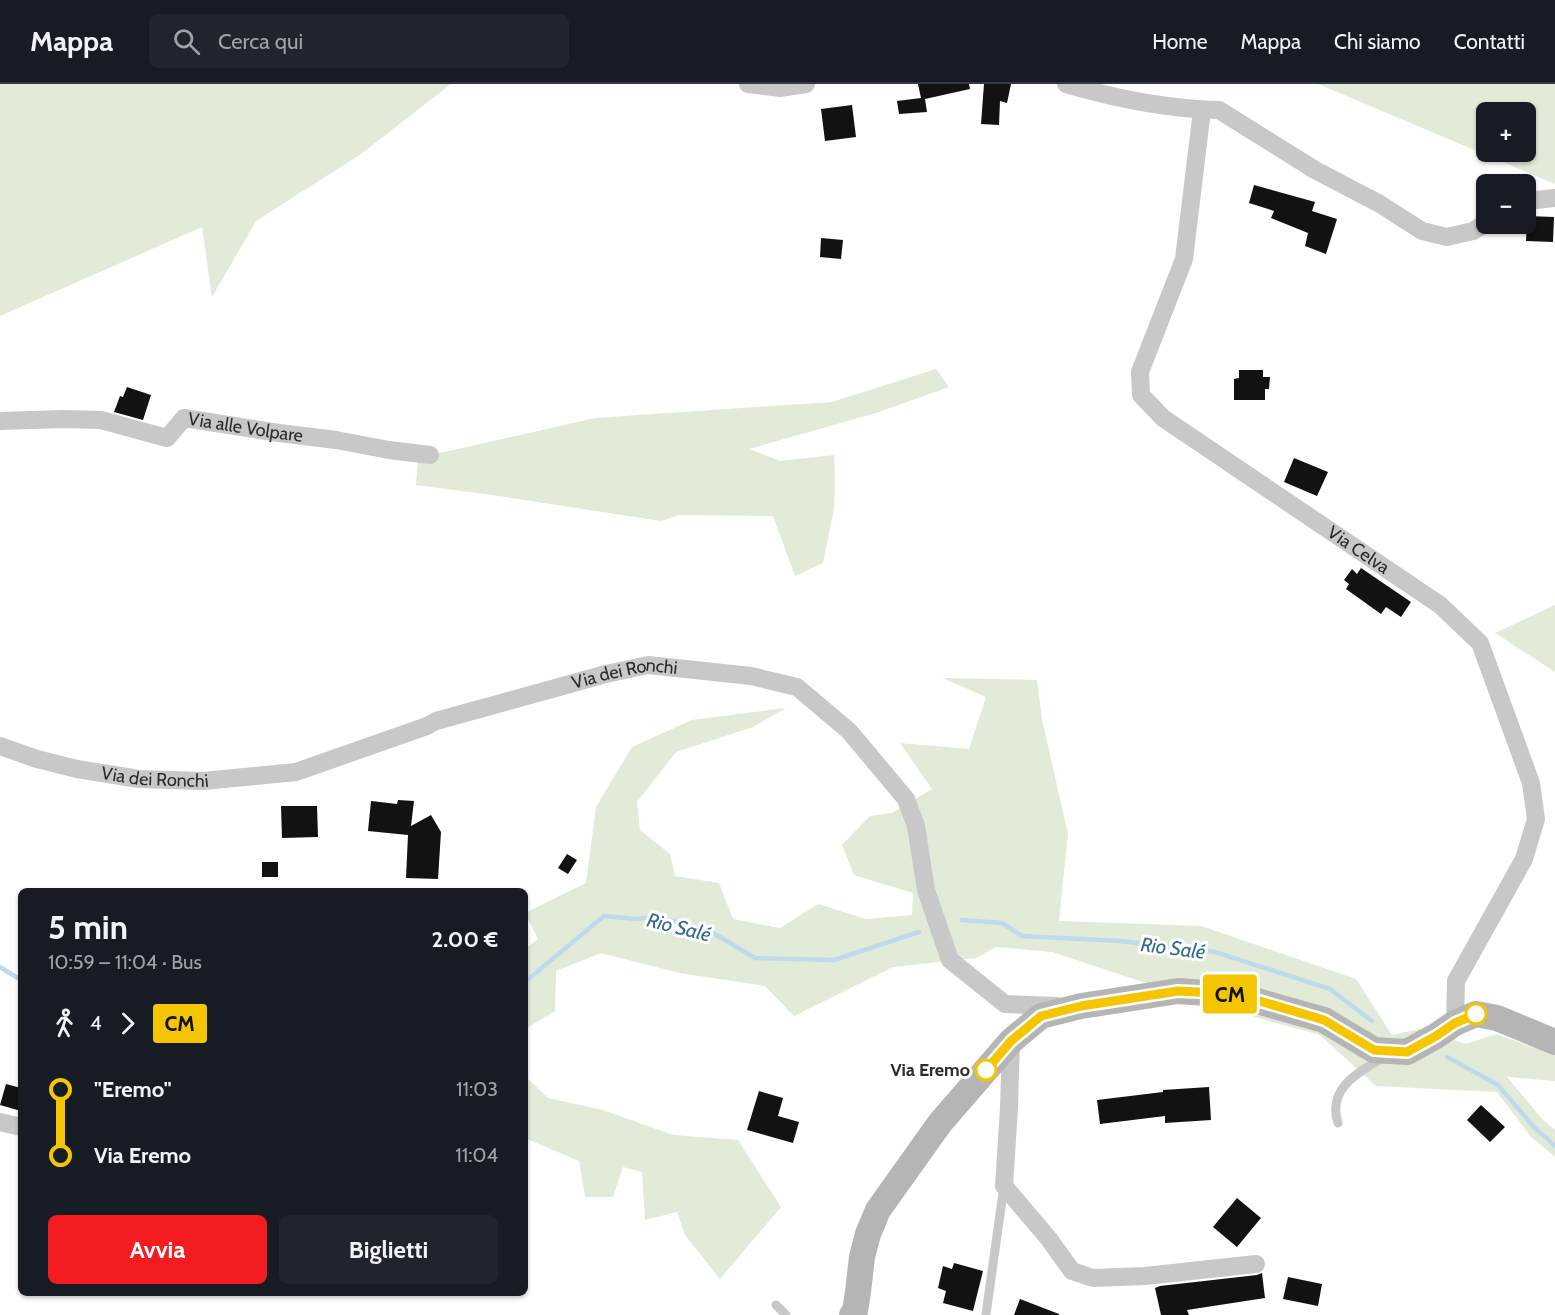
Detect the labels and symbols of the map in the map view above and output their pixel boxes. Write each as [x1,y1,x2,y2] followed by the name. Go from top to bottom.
[186,408,304,447] street label: Via alle Volpare
[1323,521,1394,579] street label: Via Celva
[569,654,679,694] street label: Via dei Ronchi
[100,762,210,792] street label: Via dei Ronchi
[645,907,713,947] water label: Rio Salé
[1139,932,1207,964] water label: Rio Salé
[1203,974,1257,1014] line badge: CM
[1465,1003,1487,1025] unlabelled marker
[891,1059,970,1081] place label: Via Eremo
[975,1059,997,1081] marker: Via Eremo

